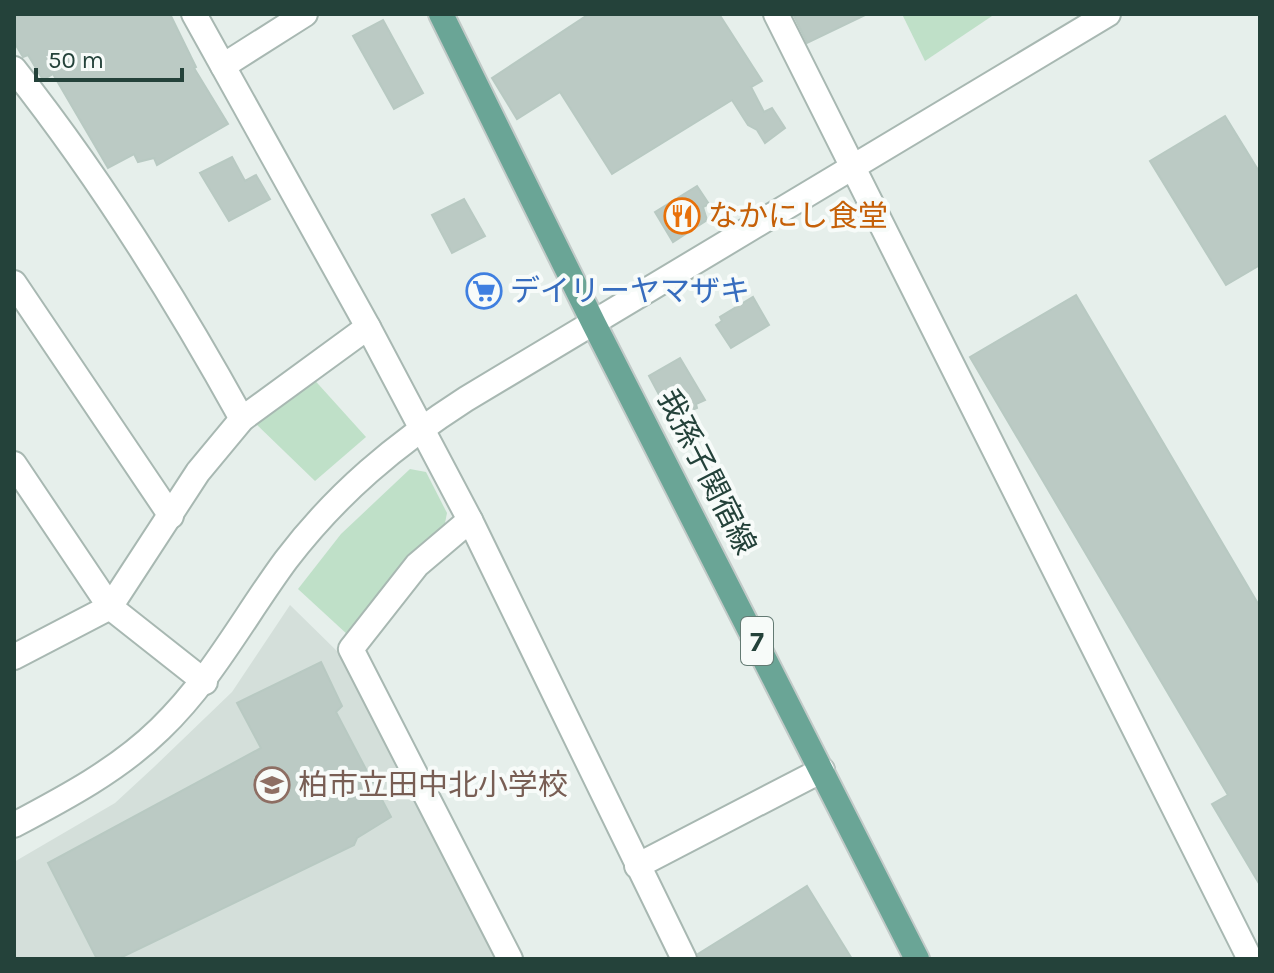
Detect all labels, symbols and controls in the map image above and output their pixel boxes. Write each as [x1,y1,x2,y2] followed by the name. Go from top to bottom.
[36,32,182,82] scale bar
[48,46,104,74] text: 50 m
[663,197,701,235] restaurant icon: なかにし食堂
[708,198,888,234] place label: なかにし食堂
[465,272,503,310] supermarket icon: デイリーヤマザキ
[510,273,750,309] place label: デイリーヤマザキ
[650,384,764,560] street label: 我孫子関宿線
[741,617,773,665] road number: 7
[253,766,291,804] school or university icon: 柏市立田中北小学校
[298,767,568,803] place label: 柏市立田中北小学校

